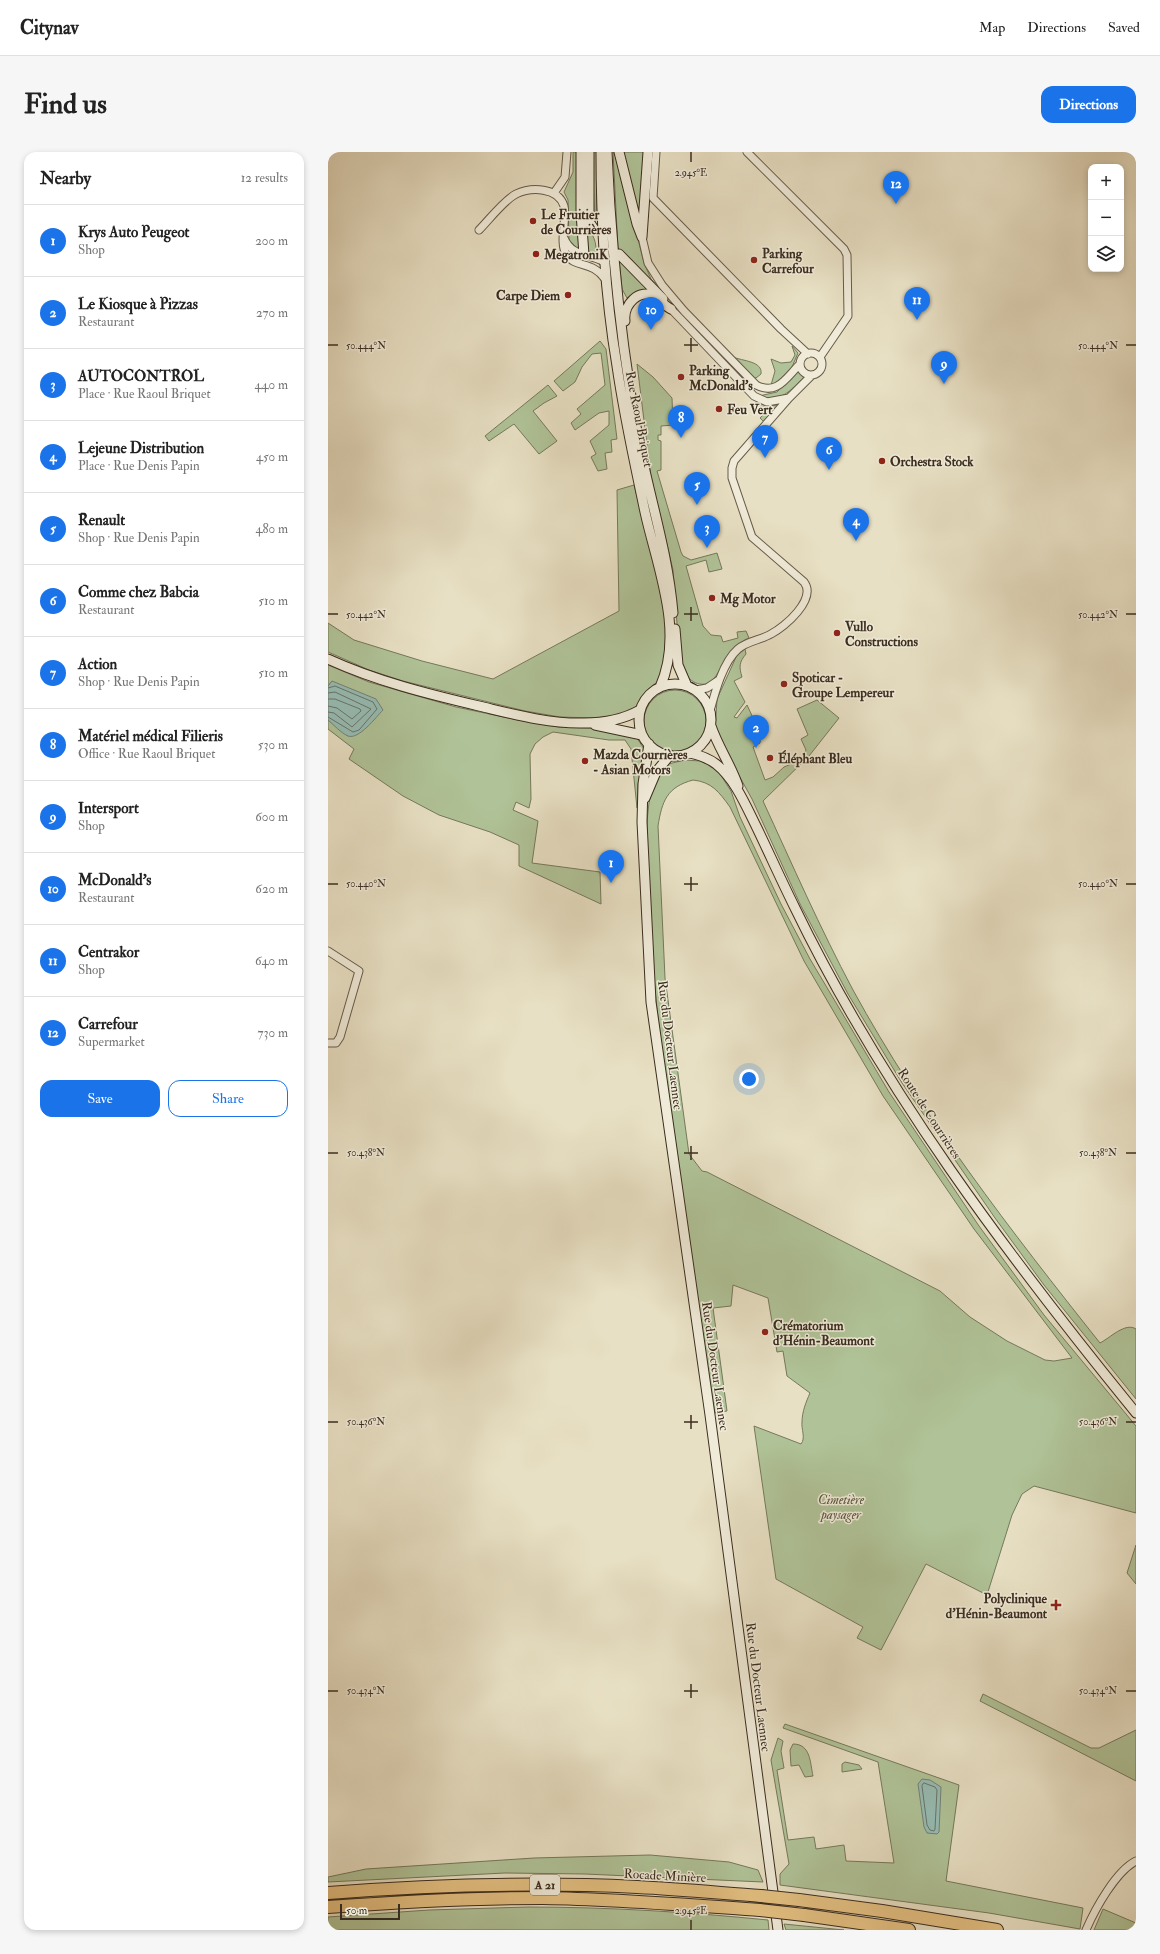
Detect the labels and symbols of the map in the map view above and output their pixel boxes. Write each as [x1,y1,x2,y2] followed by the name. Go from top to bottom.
[675,167,707,179] text: 2.945°E
[883,171,909,204] pin: 12
[541,207,612,238] place label: Le Fruitier de Courrières
[528,216,538,226] marker: Le Fruitier de Courrières
[762,246,815,277] place label: Parking Carrefour
[543,247,609,264] place label: MegatroniK
[531,249,541,259] marker: MegatroniK
[749,255,759,265] marker: Parking Carrefour
[904,287,930,320] pin: 11
[496,288,561,305] place label: Carpe Diem
[563,290,573,300] marker: Carpe Diem
[638,297,664,330] pin: 10
[346,340,386,352] text: 50.444°N
[1078,340,1118,352] text: 50.444°N
[931,351,957,384] pin: 9
[688,363,753,394] place label: Parking McDonald's
[622,370,656,469] street label: Rue Raoul Briquet
[676,372,686,382] marker: Parking McDonald's
[727,402,773,418] place label: Feu Vert
[714,404,724,414] marker: Feu Vert
[668,405,694,438] pin: 8
[752,425,778,458] pin: 7
[816,437,842,470] pin: 6
[890,454,974,470] place label: Orchestra Stock
[877,456,887,466] marker: Orchestra Stock
[684,472,710,505] pin: 5
[843,508,869,541] pin: 4
[694,515,720,548] pin: 3
[719,591,777,608] place label: Mg Motor
[707,593,717,603] marker: Mg Motor
[346,609,386,621] text: 50.442°N
[1078,609,1118,621] text: 50.442°N
[844,619,919,650] place label: Vullo Constructions
[832,628,842,638] marker: Vullo Constructions
[792,670,895,702] place label: Spoticar - Groupe Lempereur
[779,679,789,689] marker: Spoticar - Groupe Lempereur
[743,715,769,748] pin: 2
[592,747,688,778] place label: Mazda Courrières - Asian Motors
[778,749,852,768] place label: Éléphant Bleu
[765,753,775,763] marker: Éléphant Bleu
[580,756,590,766] marker: Mazda Courrières - Asian Motors
[598,850,624,883] pin: 1
[346,878,386,890] text: 50.440°N
[1078,878,1118,890] text: 50.440°N
[654,979,686,1111] street label: Rue du Docteur Laennec
[894,1065,965,1162] street label: Route de Courrières
[739,1069,759,1089] your location
[347,1147,385,1159] text: 50.438°N
[1079,1147,1117,1159] text: 50.438°N
[698,1301,732,1432] street label: Rue du Docteur Laennec
[773,1318,875,1349] place label: Crématorium d'Hénin-Beaumont
[760,1327,770,1337] marker: Crématorium d'Hénin-Beaumont
[347,1416,385,1428] text: 50.436°N
[1079,1416,1117,1428] text: 50.436°N
[818,1492,865,1523] park label: Cimetière paysager
[946,1591,1048,1622] place label: Polyclinique d'Hénin-Beaumont
[1050,1599,1062,1611] marker: Polyclinique d'Hénin-Beaumont
[742,1621,774,1753] street label: Rue du Docteur Laennec
[347,1685,385,1697] text: 50.434°N
[1079,1685,1117,1697] text: 50.434°N
[623,1866,707,1886] street label: Rocade Minière
[530,1875,560,1895] road number: A 21
[340,1902,400,1921] scale bar
[675,1905,707,1917] text: 2.945°E

